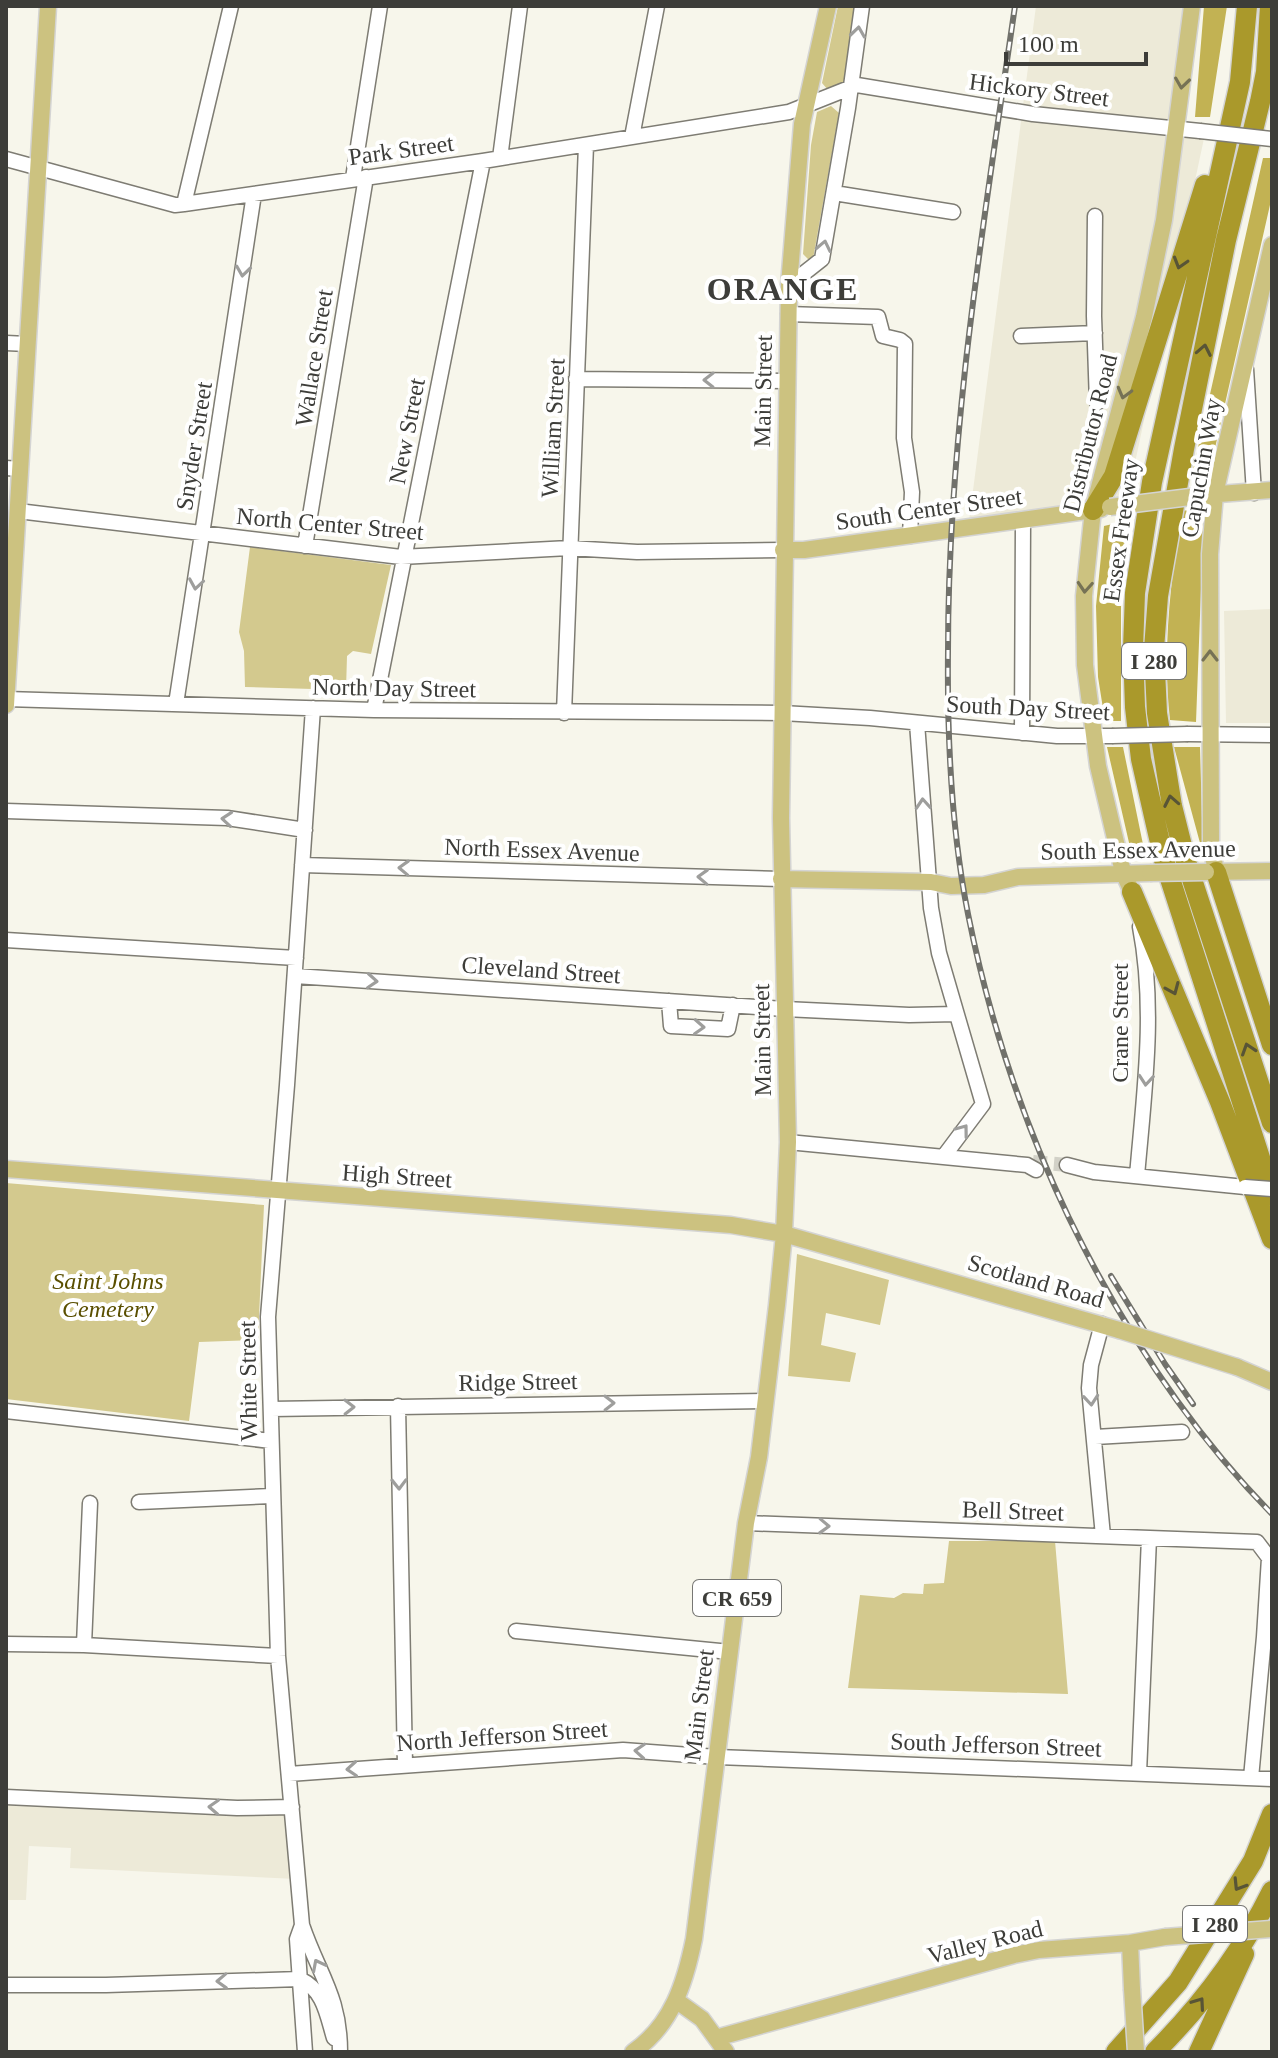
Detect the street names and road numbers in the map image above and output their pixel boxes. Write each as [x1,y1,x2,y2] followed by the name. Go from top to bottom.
[968,69,1111,112] street label: Hickory Street
[347,130,456,170] street label: Park Street
[290,287,338,429] street label: Wallace Street
[749,334,777,448] street label: Main Street
[1058,351,1122,515] street label: Distributor Road
[536,357,570,498] street label: William Street
[384,376,430,486] street label: New Street
[171,379,217,512] street label: Snyder Street
[1176,396,1226,540] street label: Capuchin Way
[1098,457,1144,603] street label: Essex Freeway
[834,483,1024,535] street label: South Center Street
[235,503,425,545] street label: North Center Street
[1122,643,1186,679] road number: I 280
[312,674,477,702] street label: North Day Street
[945,691,1111,725] street label: South Day Street
[444,834,640,866] street label: North Essex Avenue
[1040,835,1236,865] street label: South Essex Avenue
[461,951,622,989] street label: Cleveland Street
[1107,963,1133,1083] street label: Crane Street
[748,983,776,1097] street label: Main Street
[341,1159,453,1193] street label: High Street
[965,1249,1107,1313] street label: Scotland Road
[234,1320,262,1442] street label: White Street
[458,1368,578,1396] street label: Ridge Street
[962,1496,1065,1526] street label: Bell Street
[693,1580,781,1616] road number: CR 659
[679,1647,719,1762] street label: Main Street
[396,1716,609,1756] street label: North Jefferson Street
[890,1728,1102,1762] street label: South Jefferson Street
[1183,1906,1247,1942] road number: I 280
[925,1915,1045,1969] street label: Valley Road

